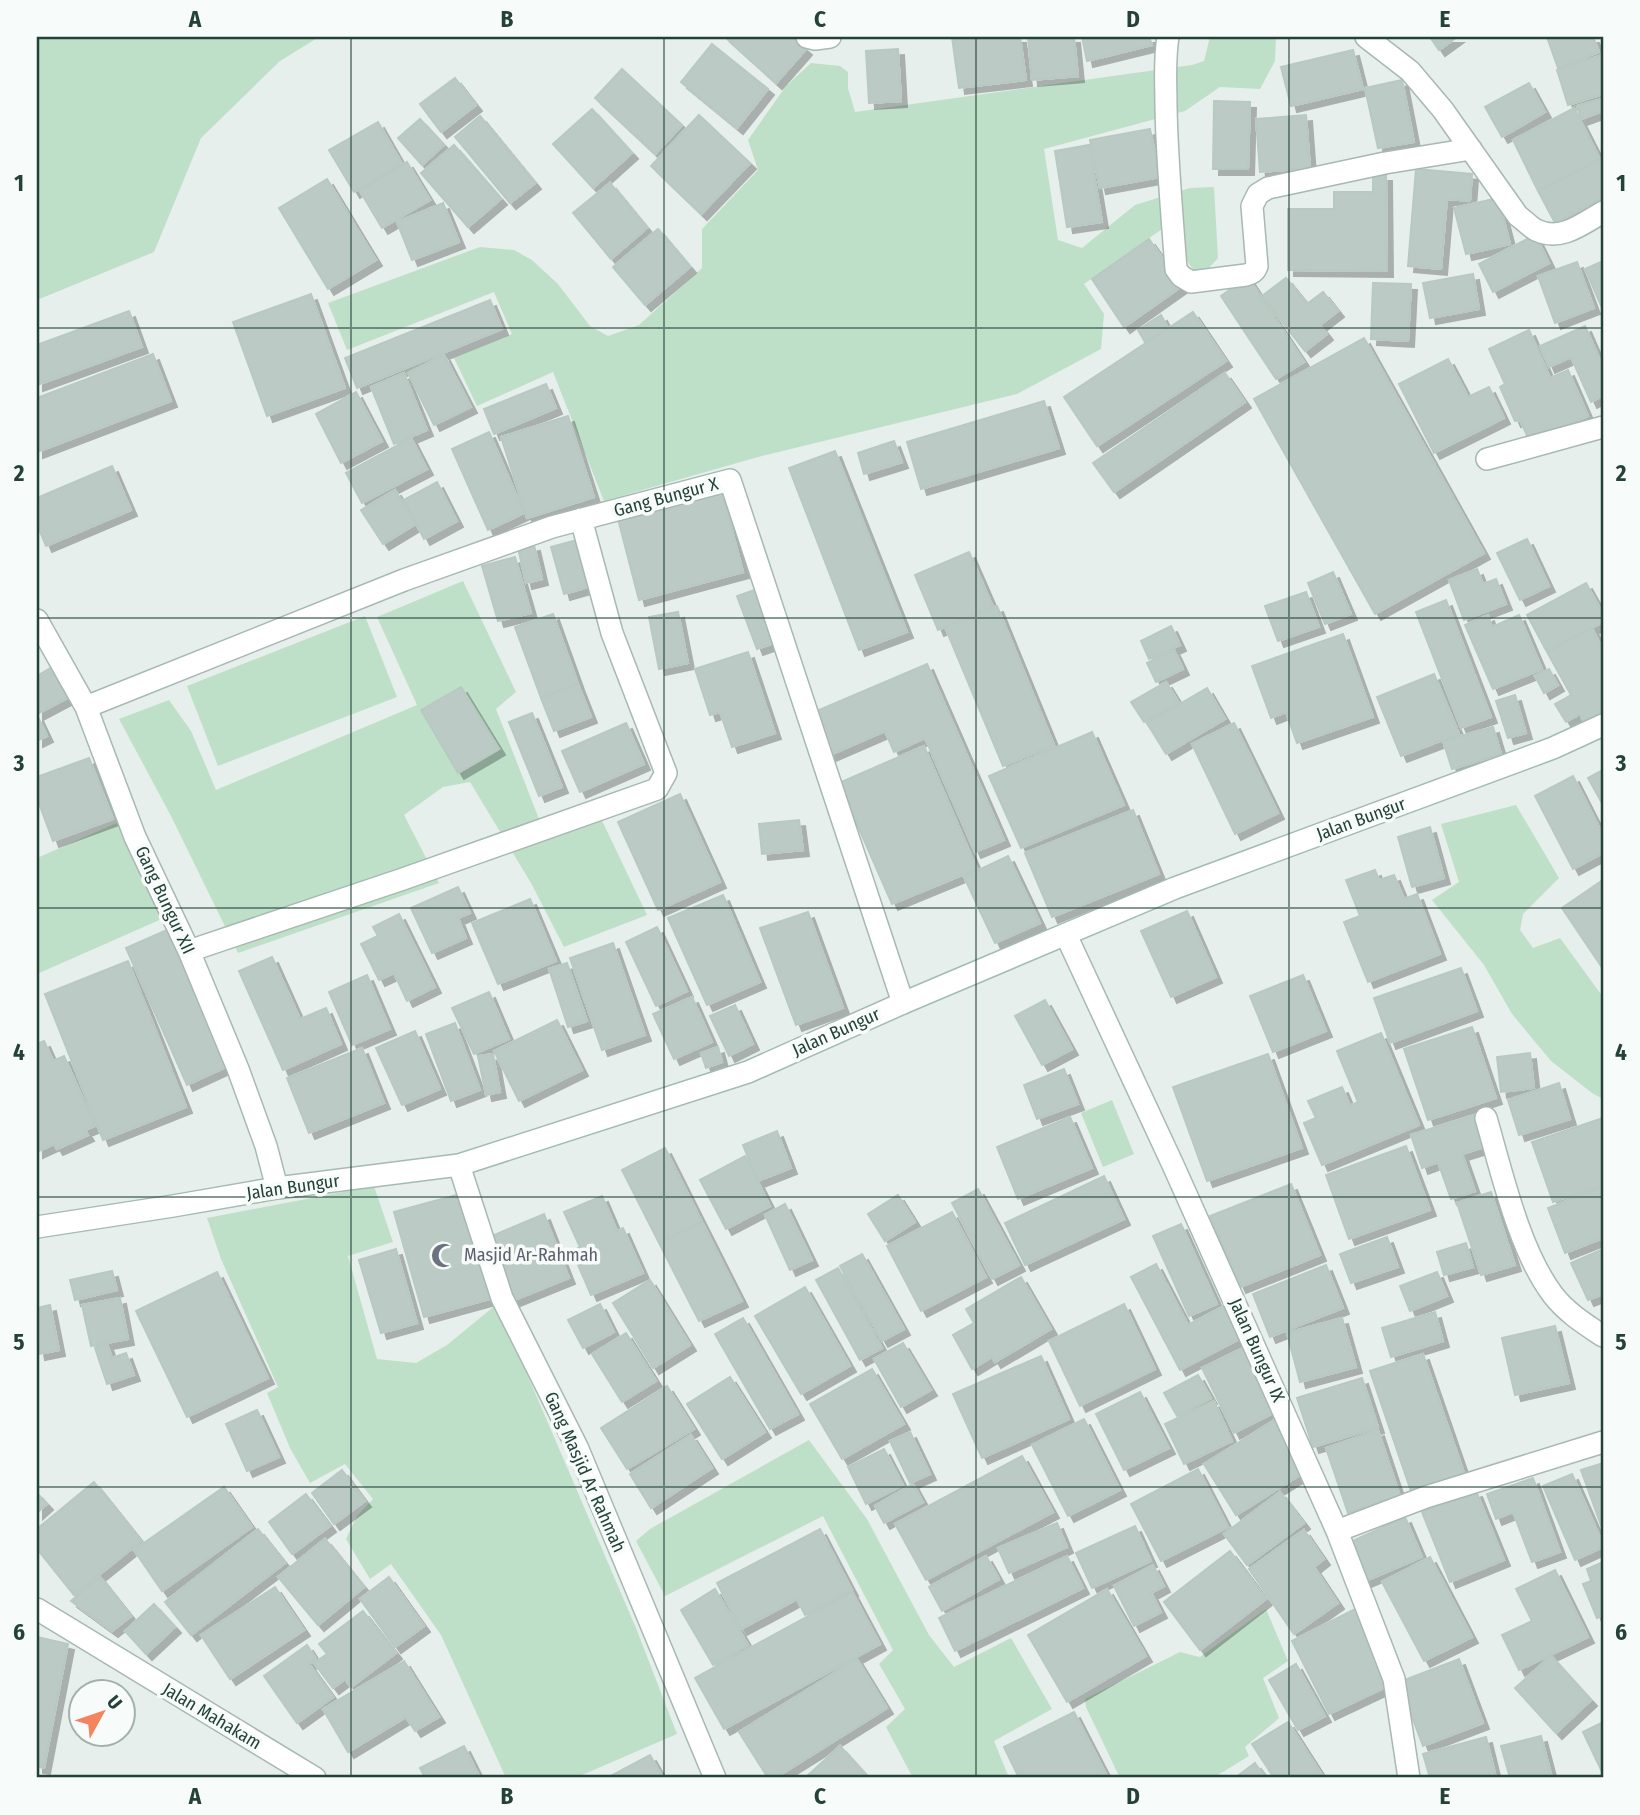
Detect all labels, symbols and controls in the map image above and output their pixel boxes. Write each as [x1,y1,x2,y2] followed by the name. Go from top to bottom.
[188,5,202,33] text: A
[501,5,514,33] text: B
[814,5,826,33] text: C
[1126,5,1140,33] text: D
[1440,5,1451,33] text: E
[14,169,24,197] text: 1
[1616,169,1626,197] text: 1
[13,459,25,487] text: 2
[1615,459,1627,487] text: 2
[611,472,721,521] street label: Gang Bungur X
[13,749,25,777] text: 3
[1615,749,1627,777] text: 3
[1313,792,1409,845] street label: Jalan Bungur
[130,843,200,957] street label: Gang Bungur XII
[789,1003,884,1061] street label: Jalan Bungur
[13,1038,25,1066] text: 4
[1615,1038,1627,1066] text: 4
[245,1170,342,1204] street label: Jalan Bungur
[430,1241,458,1269] mosque icon: Masjid Ar-Rahmah
[464,1244,598,1266] place label: Masjid Ar-Rahmah
[1224,1295,1290,1405] street label: Jalan Bungur IX
[13,1328,25,1356] text: 5
[1615,1328,1627,1356] text: 5
[540,1388,630,1556] street label: Gang Masjid Ar Rahmah
[13,1618,25,1646] text: 6
[1615,1618,1627,1646] text: 6
[66,1678,136,1748] north arrow
[159,1678,265,1754] street label: Jalan Mahakam
[102,1691,127,1714] text: U
[188,1782,202,1810] text: A
[501,1782,514,1810] text: B
[814,1782,826,1810] text: C
[1126,1782,1140,1810] text: D
[1440,1782,1451,1810] text: E

